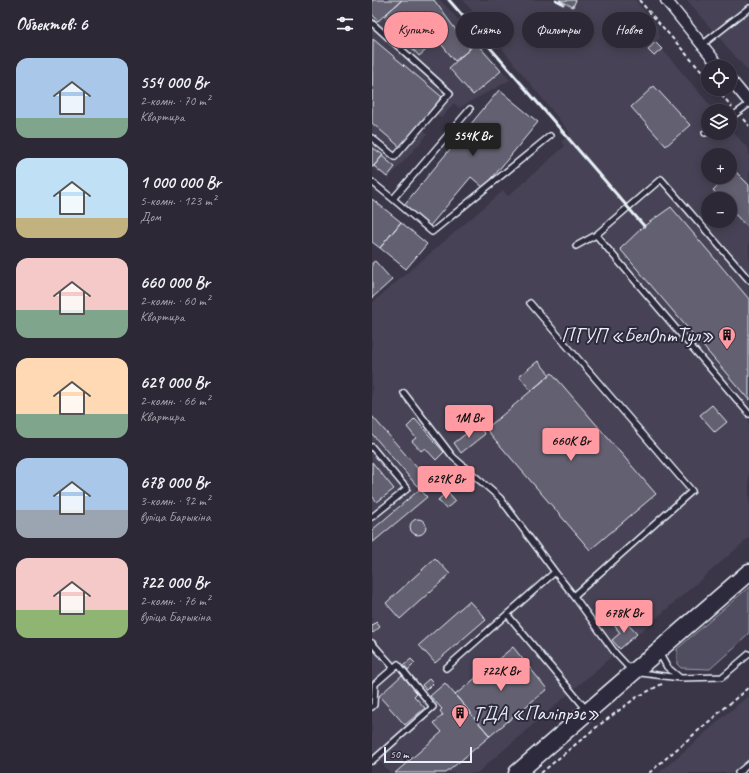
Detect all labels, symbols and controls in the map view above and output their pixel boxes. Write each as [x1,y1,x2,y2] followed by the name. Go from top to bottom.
[384,12,448,48] chip: Купить
[456,12,514,48] chip: Снять
[522,12,594,48] chip: Фильтры
[602,12,656,48] chip: Новое
[334,13,356,35] icon: filters
[16,14,87,35] text: Объектов: 6
[701,60,737,228] map controls
[701,60,737,96] button: locate
[140,72,209,93] text: 554 000 Br
[48,74,96,122] icon: home
[140,93,210,109] text: 2-комн. · 70 m²
[701,104,737,140] button: layers
[140,109,184,125] text: Квартира
[436,123,510,157] pin: 554K Br
[454,128,492,144] text: 554K Br
[701,148,737,184] button: +
[140,172,221,193] text: 1 000 000 Br
[48,174,96,222] icon: home
[701,192,737,228] button: −
[140,193,216,209] text: 5-комн. · 123 m²
[140,209,161,225] text: Дом
[140,272,210,293] text: 660 000 Br
[48,274,96,322] icon: home
[140,293,210,309] text: 2-комн. · 60 m²
[140,309,184,325] text: Квартира
[561,323,714,348] place label: ПГУП «БелОптТул»
[717,325,737,350] building icon: ПГУП «БелОптТул»
[140,372,209,393] text: 629 000 Br
[48,374,96,422] icon: home
[140,393,210,409] text: 2-комн. · 66 m²
[441,405,497,439] pin: 1M Br
[140,409,184,425] text: Квартира
[454,410,484,426] text: 1M Br
[534,428,608,462] pin: 660K Br
[551,433,591,449] text: 660K Br
[409,466,483,500] pin: 629K Br
[427,471,465,487] text: 629K Br
[140,472,209,493] text: 678 000 Br
[48,474,96,522] icon: home
[140,493,210,509] text: 3-комн. · 92 m²
[140,509,211,525] text: вуліца Барыкіна
[140,572,209,593] text: 722 000 Br
[48,574,96,622] icon: home
[140,593,210,609] text: 2-комн. · 76 m²
[587,600,661,634] pin: 678K Br
[605,605,643,621] text: 678K Br
[140,609,211,625] text: вуліца Барыкіна
[464,658,538,692] pin: 722K Br
[482,663,520,679] text: 722K Br
[473,701,599,726] place label: ТДА «Паліпрэс»
[450,703,470,728] building icon: ТДА «Паліпрэс»
[384,745,472,764] scale bar
[390,747,409,761] text: 50 m

